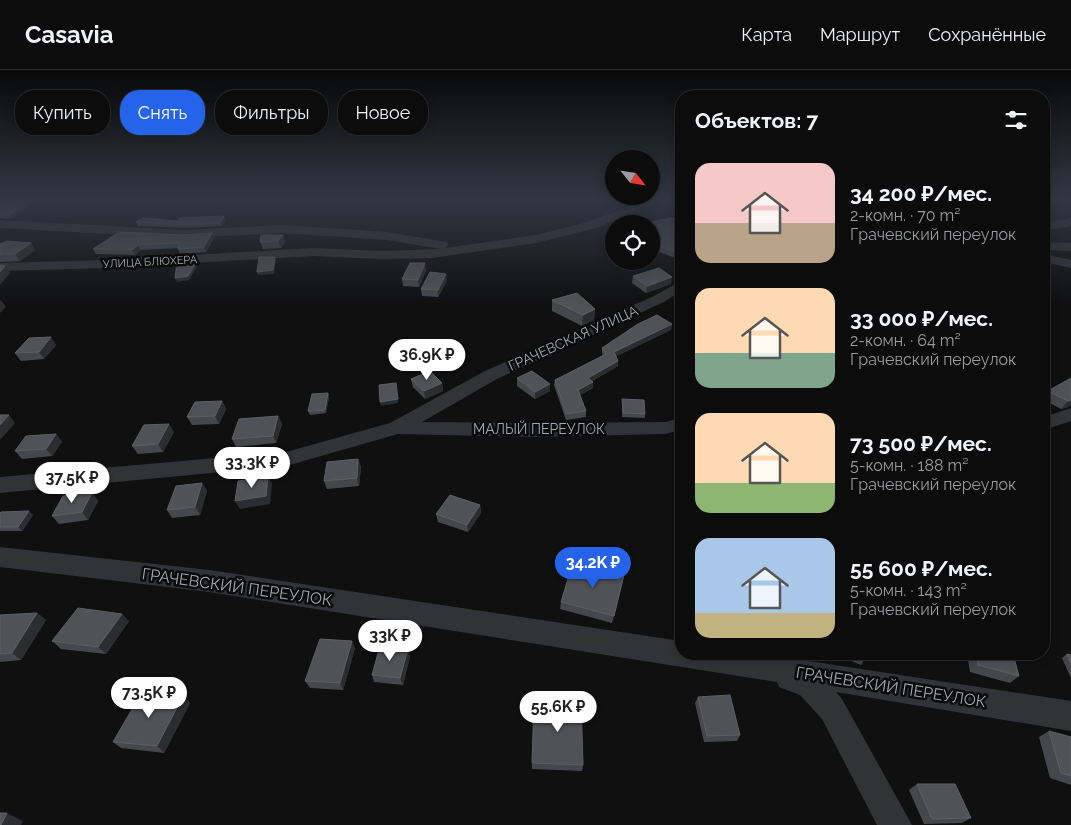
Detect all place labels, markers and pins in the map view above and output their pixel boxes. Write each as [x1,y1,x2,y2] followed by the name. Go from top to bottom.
[381,338,473,381] pin: 36.9K ₽
[206,446,298,489] pin: 33.3K ₽
[26,462,118,504] pin: 37.5K ₽
[547,546,639,589] pin: 34.2K ₽
[355,620,425,662] pin: 33K ₽
[103,676,195,719] pin: 73.5K ₽
[512,690,604,733] pin: 55.6K ₽

